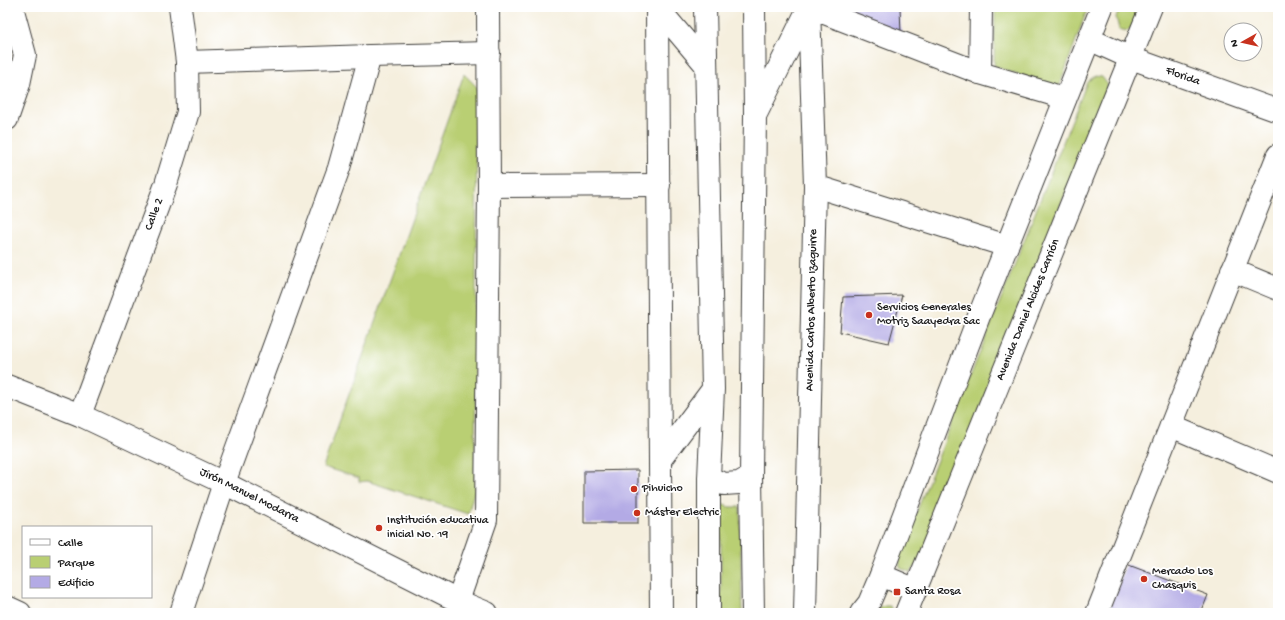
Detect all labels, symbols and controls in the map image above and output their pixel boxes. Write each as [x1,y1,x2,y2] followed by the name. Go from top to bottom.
[1223,22,1263,62] north arrow
[1229,39,1242,48] text: N
[1163,64,1202,89] street label: Florida
[142,196,167,233] street label: Calle 2
[803,228,821,391] street label: Avenida Carlos Alberto Izaguirre
[994,237,1063,383] street label: Avenida Daniel Alcides Carrión
[877,301,980,329] place label: Servicios Generales Motriz Saayedra Sac
[864,310,874,320] marker: Servicios Generales Motriz Saayedra Sac
[197,465,302,527] street label: Jirón Manuel Modarra
[641,482,683,496] place label: Pihuicho
[629,484,639,494] marker: Pihuicho
[645,506,720,520] place label: Máster Electric
[632,508,642,518] marker: Máster Electric
[387,514,489,542] place label: Institución educativa inicial No. 19
[374,523,384,533] marker: Institución educativa inicial No. 19
[22,526,152,598] legend
[58,537,83,551] text: Calle
[57,557,95,571] text: Parque
[1152,565,1213,593] place label: Mercado Los Chasquis
[1139,574,1149,584] marker: Mercado Los Chasquis
[58,577,94,591] text: Edificio
[905,585,961,599] place label: Santa Rosa
[892,587,902,597] marker: Santa Rosa

